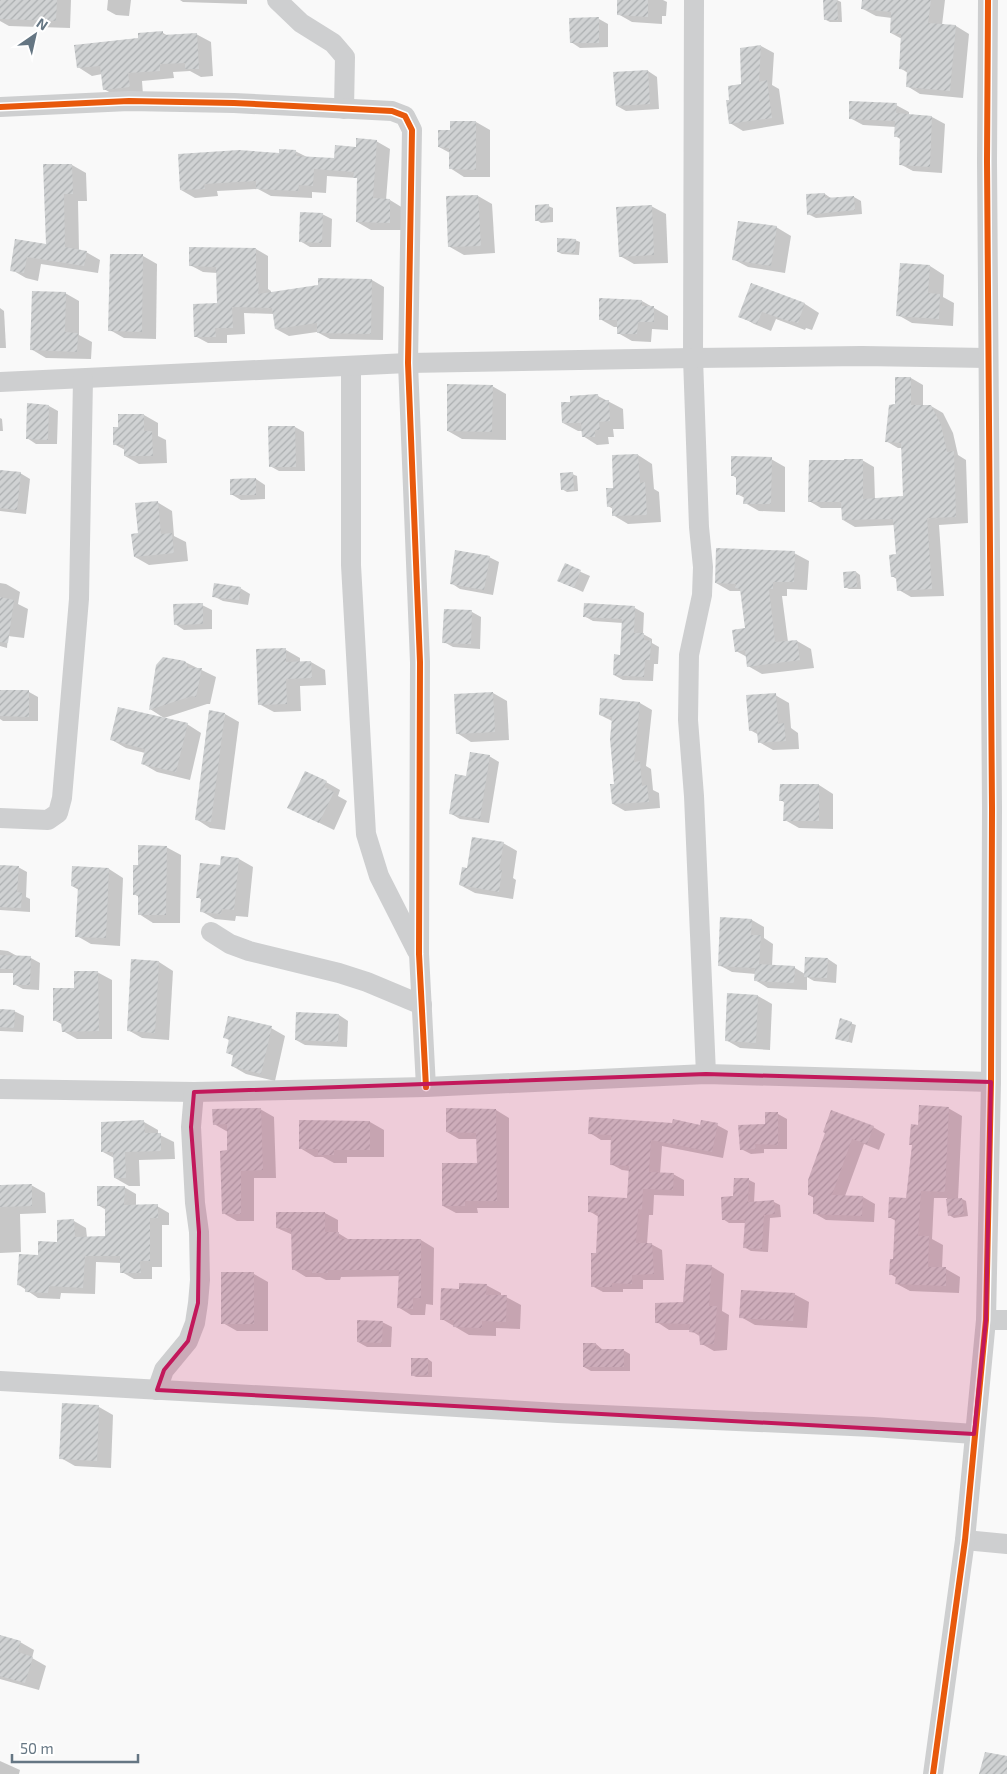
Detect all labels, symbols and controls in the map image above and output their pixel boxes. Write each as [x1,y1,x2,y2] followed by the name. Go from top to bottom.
[10,10,60,60] north arrow
[34,14,51,34] text: N
[12,1732,139,1764] scale bar
[20,1739,54,1757] text: 50 m

